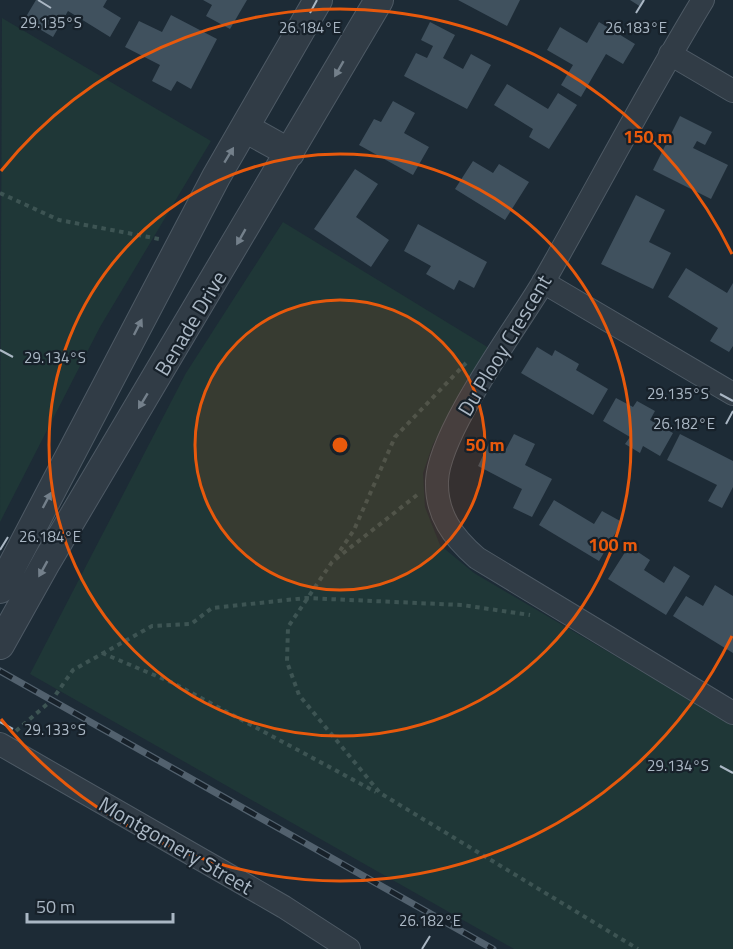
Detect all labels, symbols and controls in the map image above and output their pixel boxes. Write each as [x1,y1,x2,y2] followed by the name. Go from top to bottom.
[20,11,82,34] text: 29.135°S
[279,16,341,39] text: 26.184°E
[605,16,667,39] text: 26.183°E
[334,61,345,77] one-way arrow
[623,123,673,150] text: 150 m
[224,146,234,163] one-way arrow
[235,229,246,245] one-way arrow
[146,264,234,382] street label: Benade Drive
[449,268,559,422] street label: Du Plooy Crescent
[133,319,142,336] one-way arrow
[24,346,86,369] text: 29.134°S
[647,382,709,405] text: 29.135°S
[137,393,148,409] one-way arrow
[653,412,715,435] text: 26.182°E
[465,431,505,458] text: 50 m
[330,435,350,455] centre of rings
[42,491,51,508] one-way arrow
[19,525,81,548] text: 26.184°E
[588,531,638,558] text: 100 m
[38,560,48,577] one-way arrow
[24,718,86,741] text: 29.133°S
[647,754,709,777] text: 29.134°S
[93,788,260,903] street label: Montgomery Street
[27,886,172,924] scale bar
[36,893,75,920] text: 50 m
[399,909,461,932] text: 26.182°E

